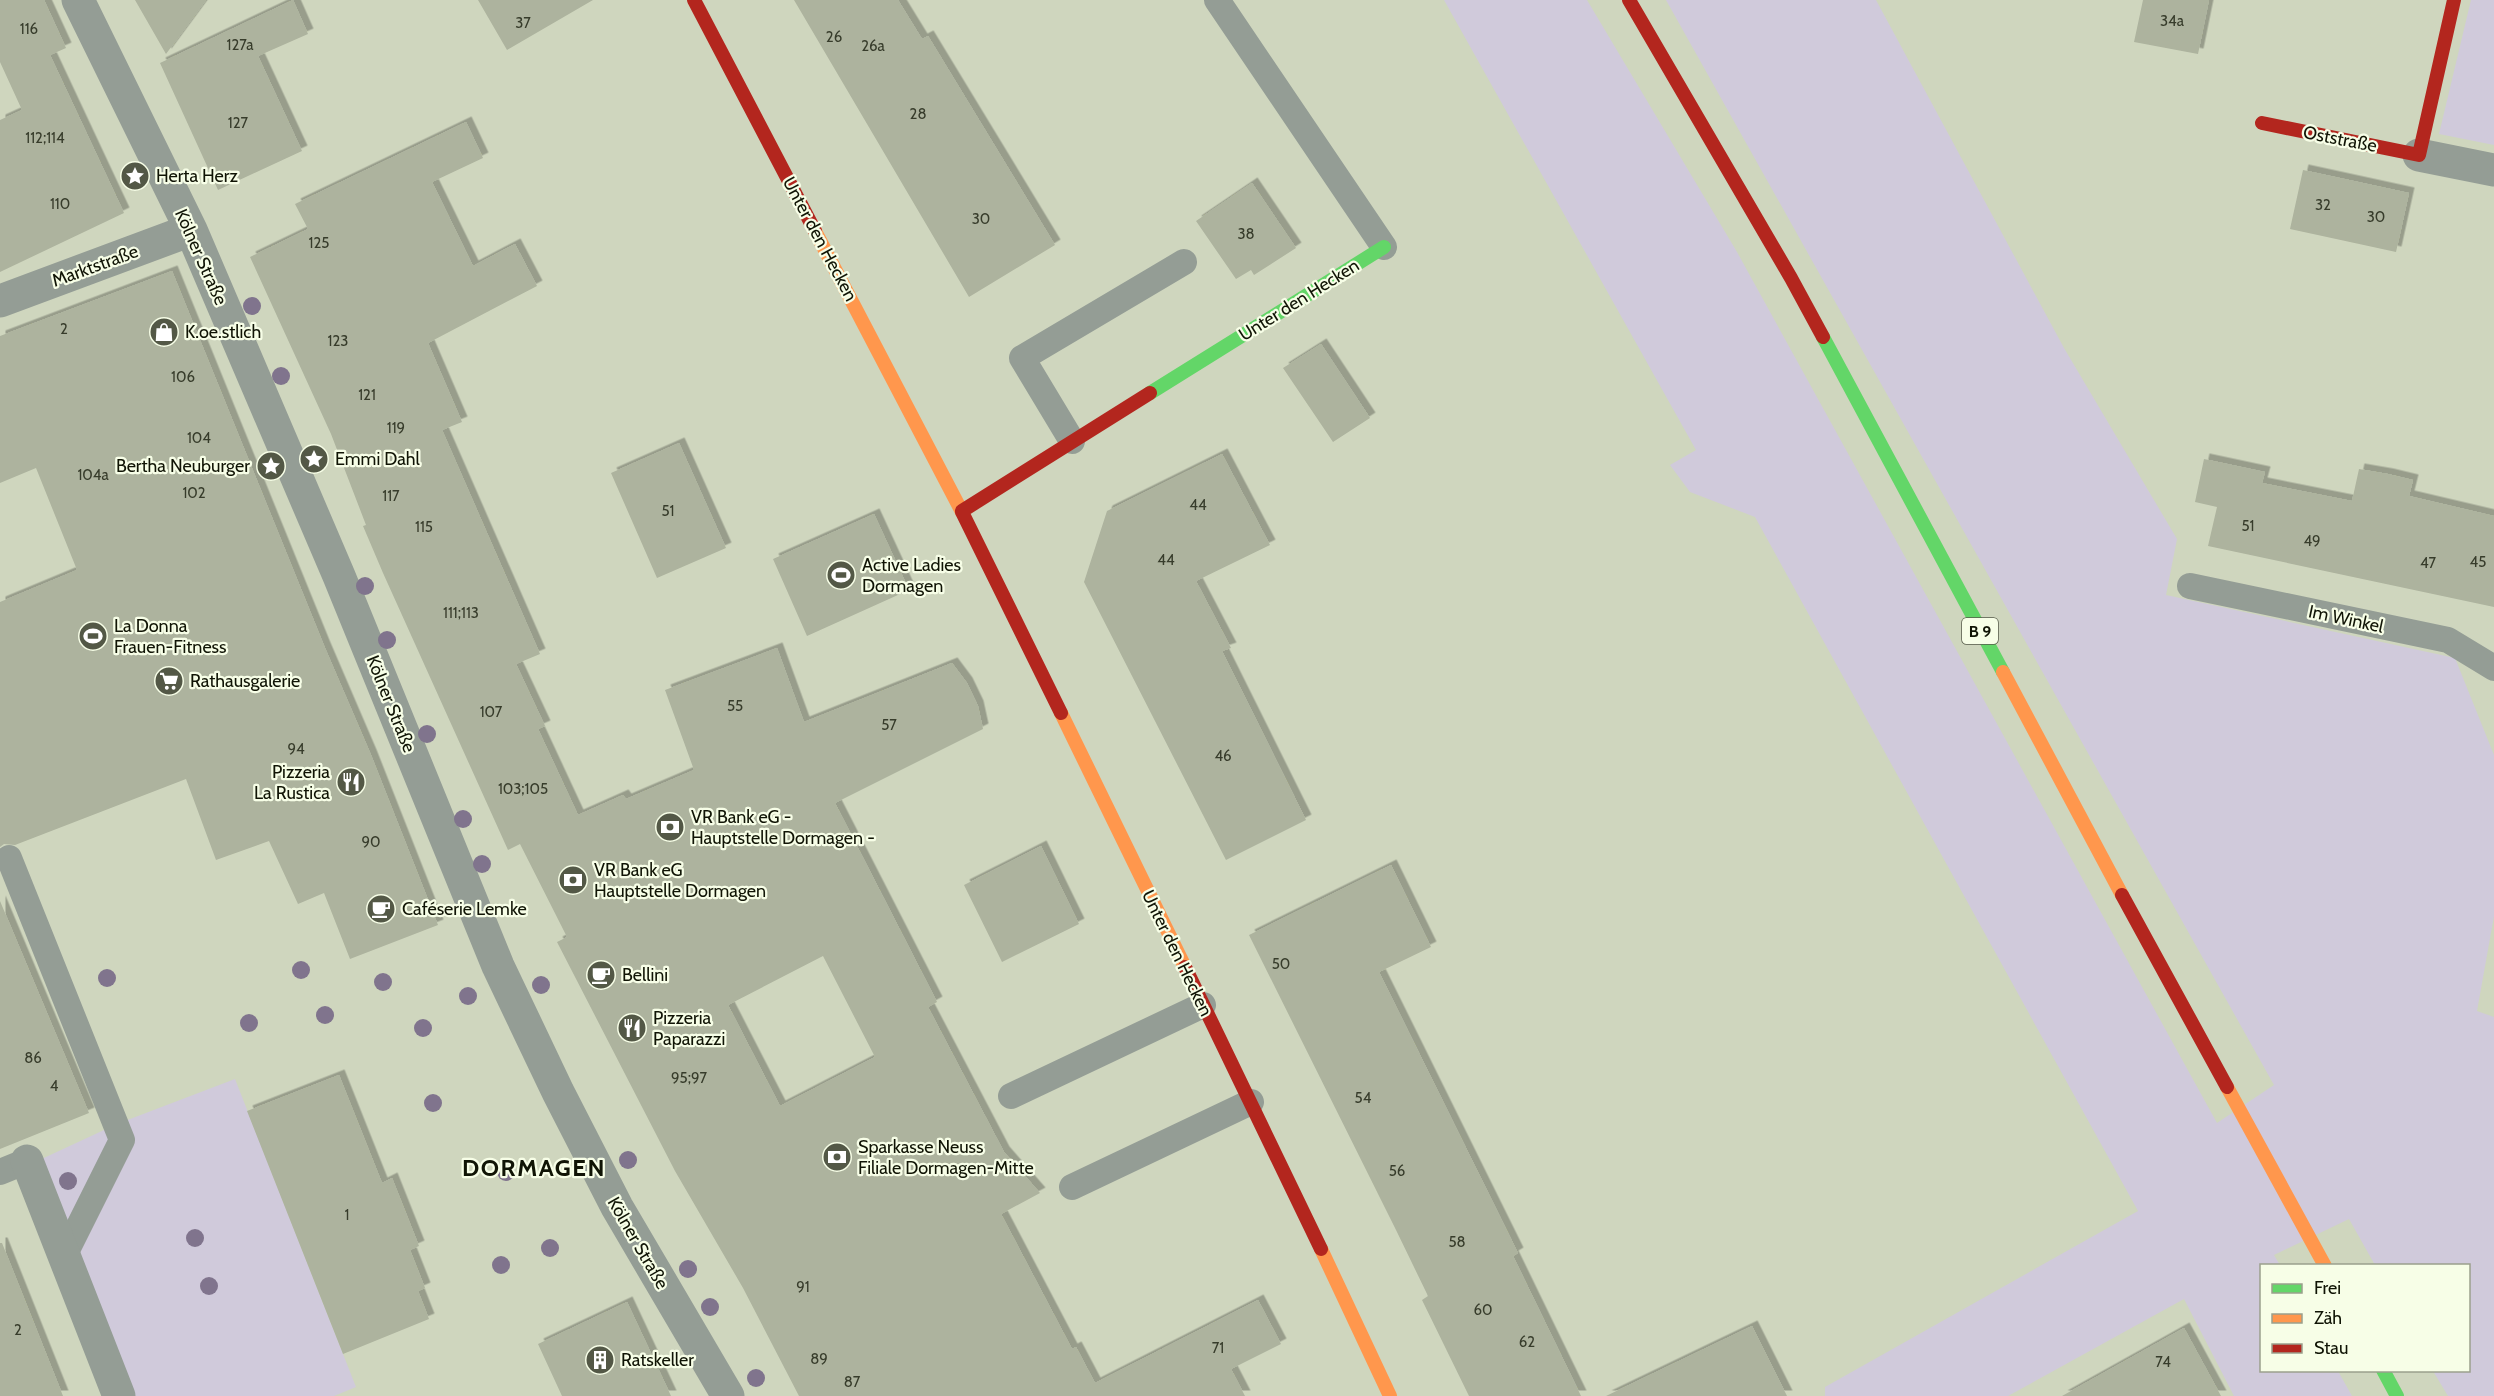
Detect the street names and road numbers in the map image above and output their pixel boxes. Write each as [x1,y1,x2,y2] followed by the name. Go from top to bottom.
[2301,121,2379,157] street label: Oststraße
[778,173,862,305] street label: Unter den Hecken
[170,206,232,308] street label: Kölner Straße
[49,240,141,292] street label: Marktstraße
[1235,254,1363,346] street label: Unter den Hecken
[2306,600,2386,638] street label: Im Winkel
[1962,618,1998,644] road number: B 9
[362,652,420,756] street label: Kölner Straße
[1137,886,1217,1020] street label: Unter den Hecken
[603,1193,673,1293] street label: Kölner Straße

